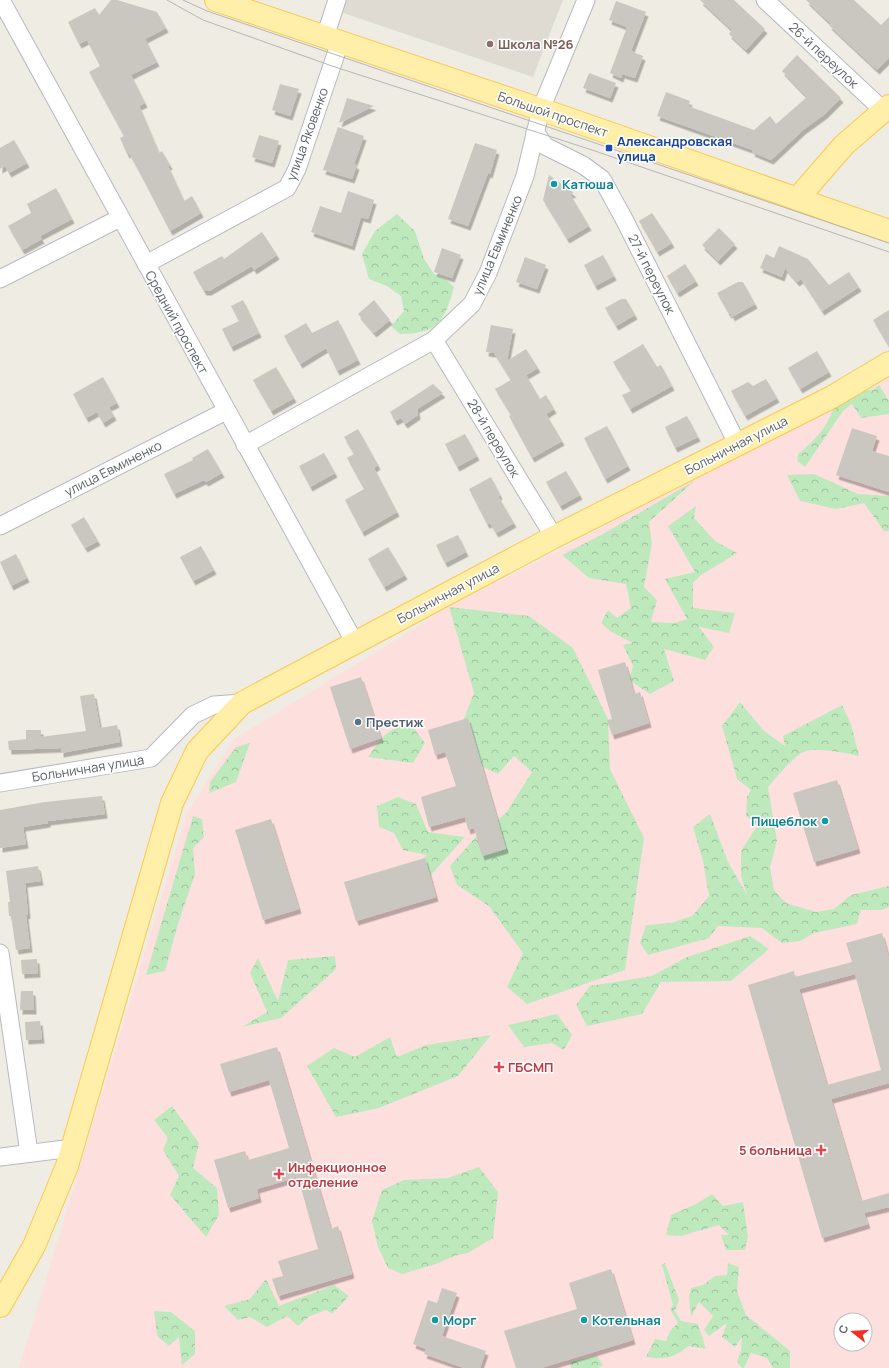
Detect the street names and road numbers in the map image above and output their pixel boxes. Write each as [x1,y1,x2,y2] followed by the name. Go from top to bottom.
[785,18,863,92] street label: 26-й переулок
[282,85,332,183] street label: улица Яковенко
[496,87,611,141] street label: Большой проспект
[468,192,526,298] street label: улица Евминенко
[624,231,680,318] street label: 27-й переулок
[141,267,213,377] street label: Средний проспект
[463,395,525,481] street label: 28-й переулок
[681,411,791,479] street label: Больничная улица
[61,436,165,500] street label: улица Евминенко
[394,558,502,628] street label: Больничная улица
[31,750,145,786] street label: Больничная улица

